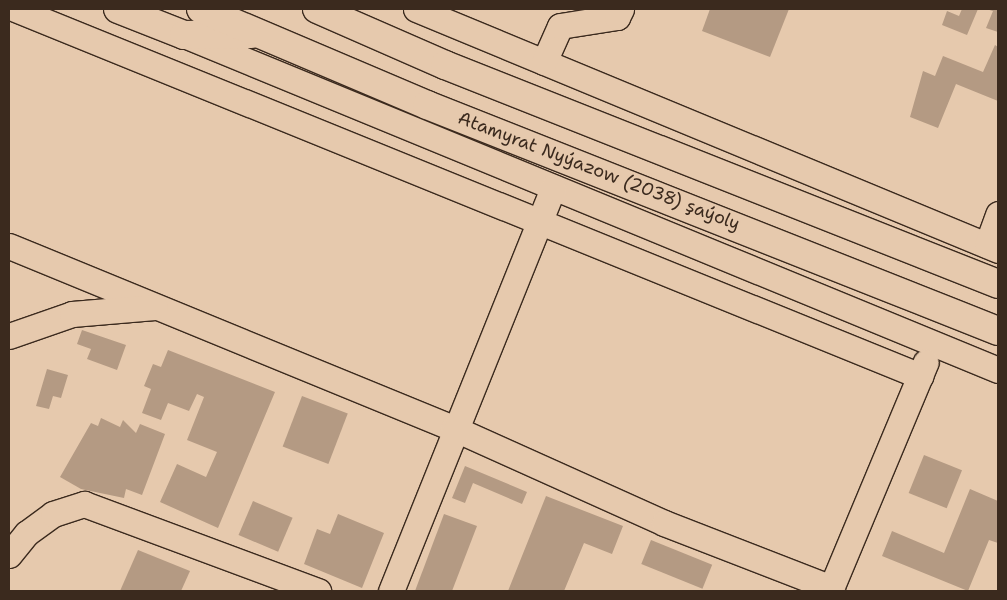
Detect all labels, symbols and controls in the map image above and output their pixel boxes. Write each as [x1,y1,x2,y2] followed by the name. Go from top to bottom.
[455,107,743,235] street label: Atamyrat Nyýazow (2038) şaýoly

